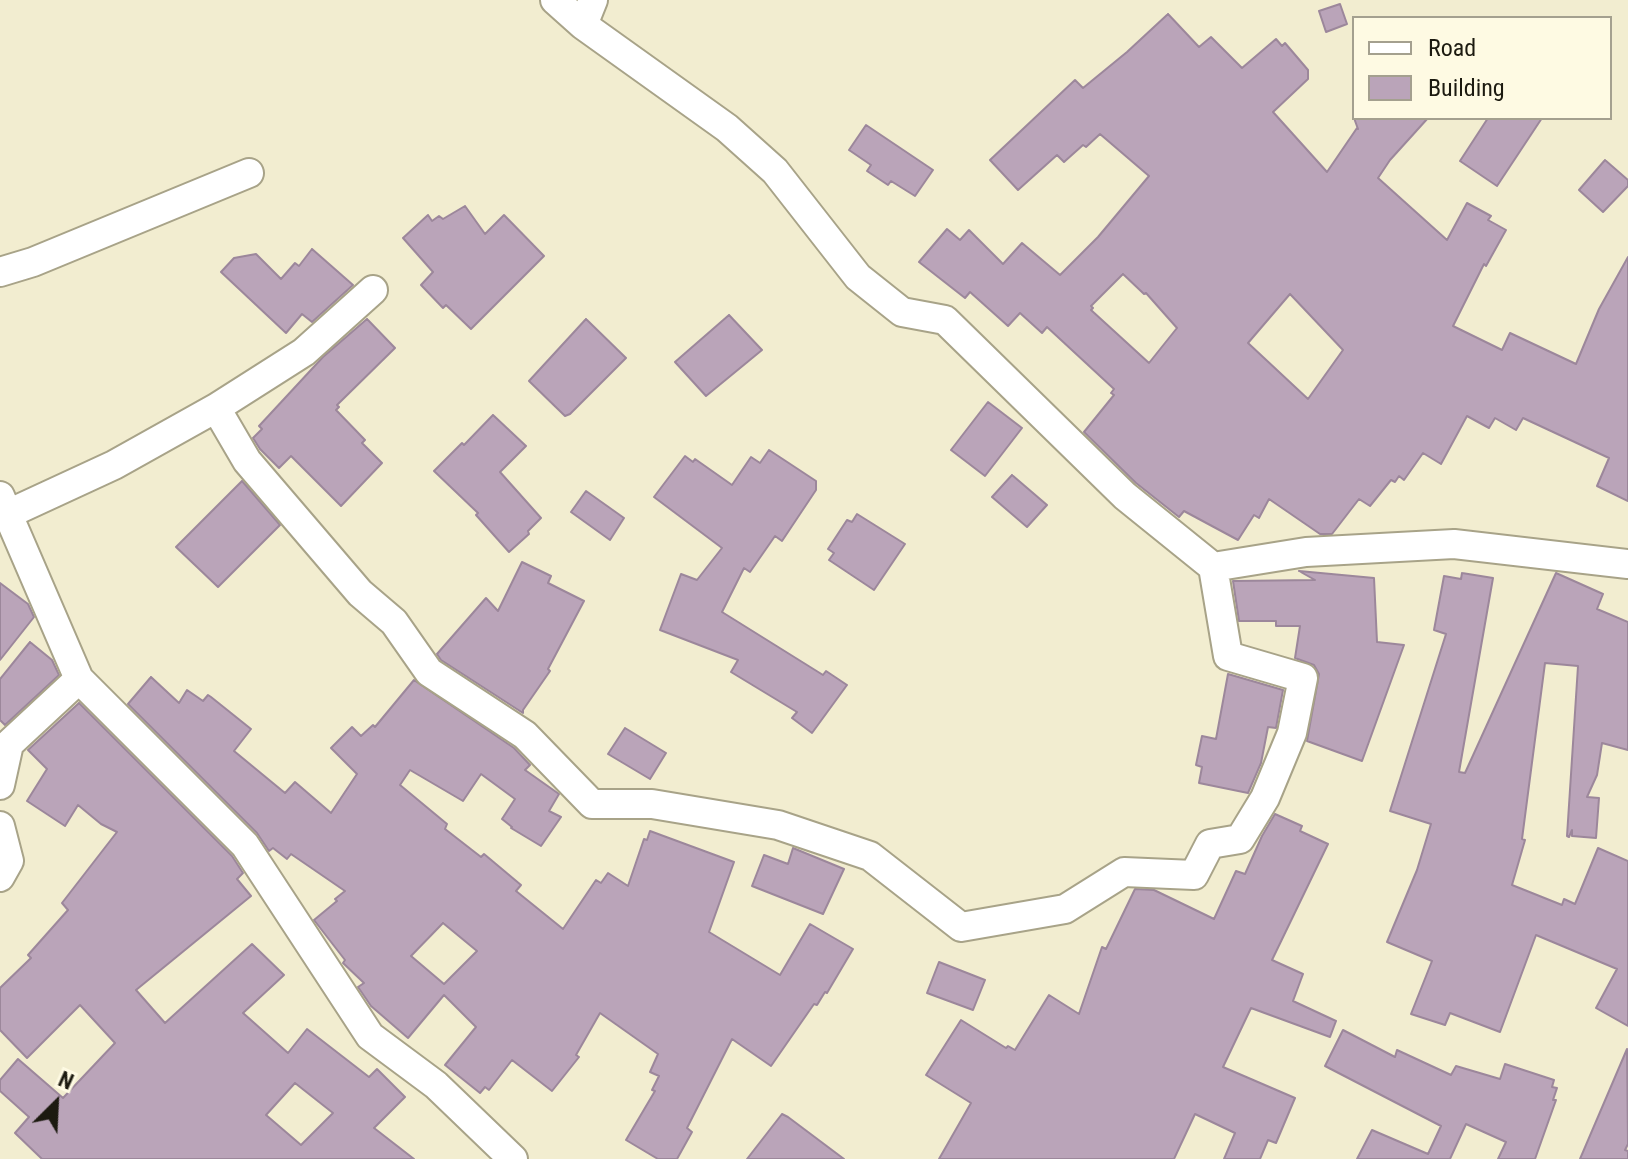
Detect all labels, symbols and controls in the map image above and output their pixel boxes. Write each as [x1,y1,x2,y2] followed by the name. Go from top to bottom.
[1352,16,1612,120] legend
[1428,34,1476,62] text: Road
[1428,74,1505,102] text: Building
[16,1063,96,1143] north arrow
[55,1066,77,1095] text: N

